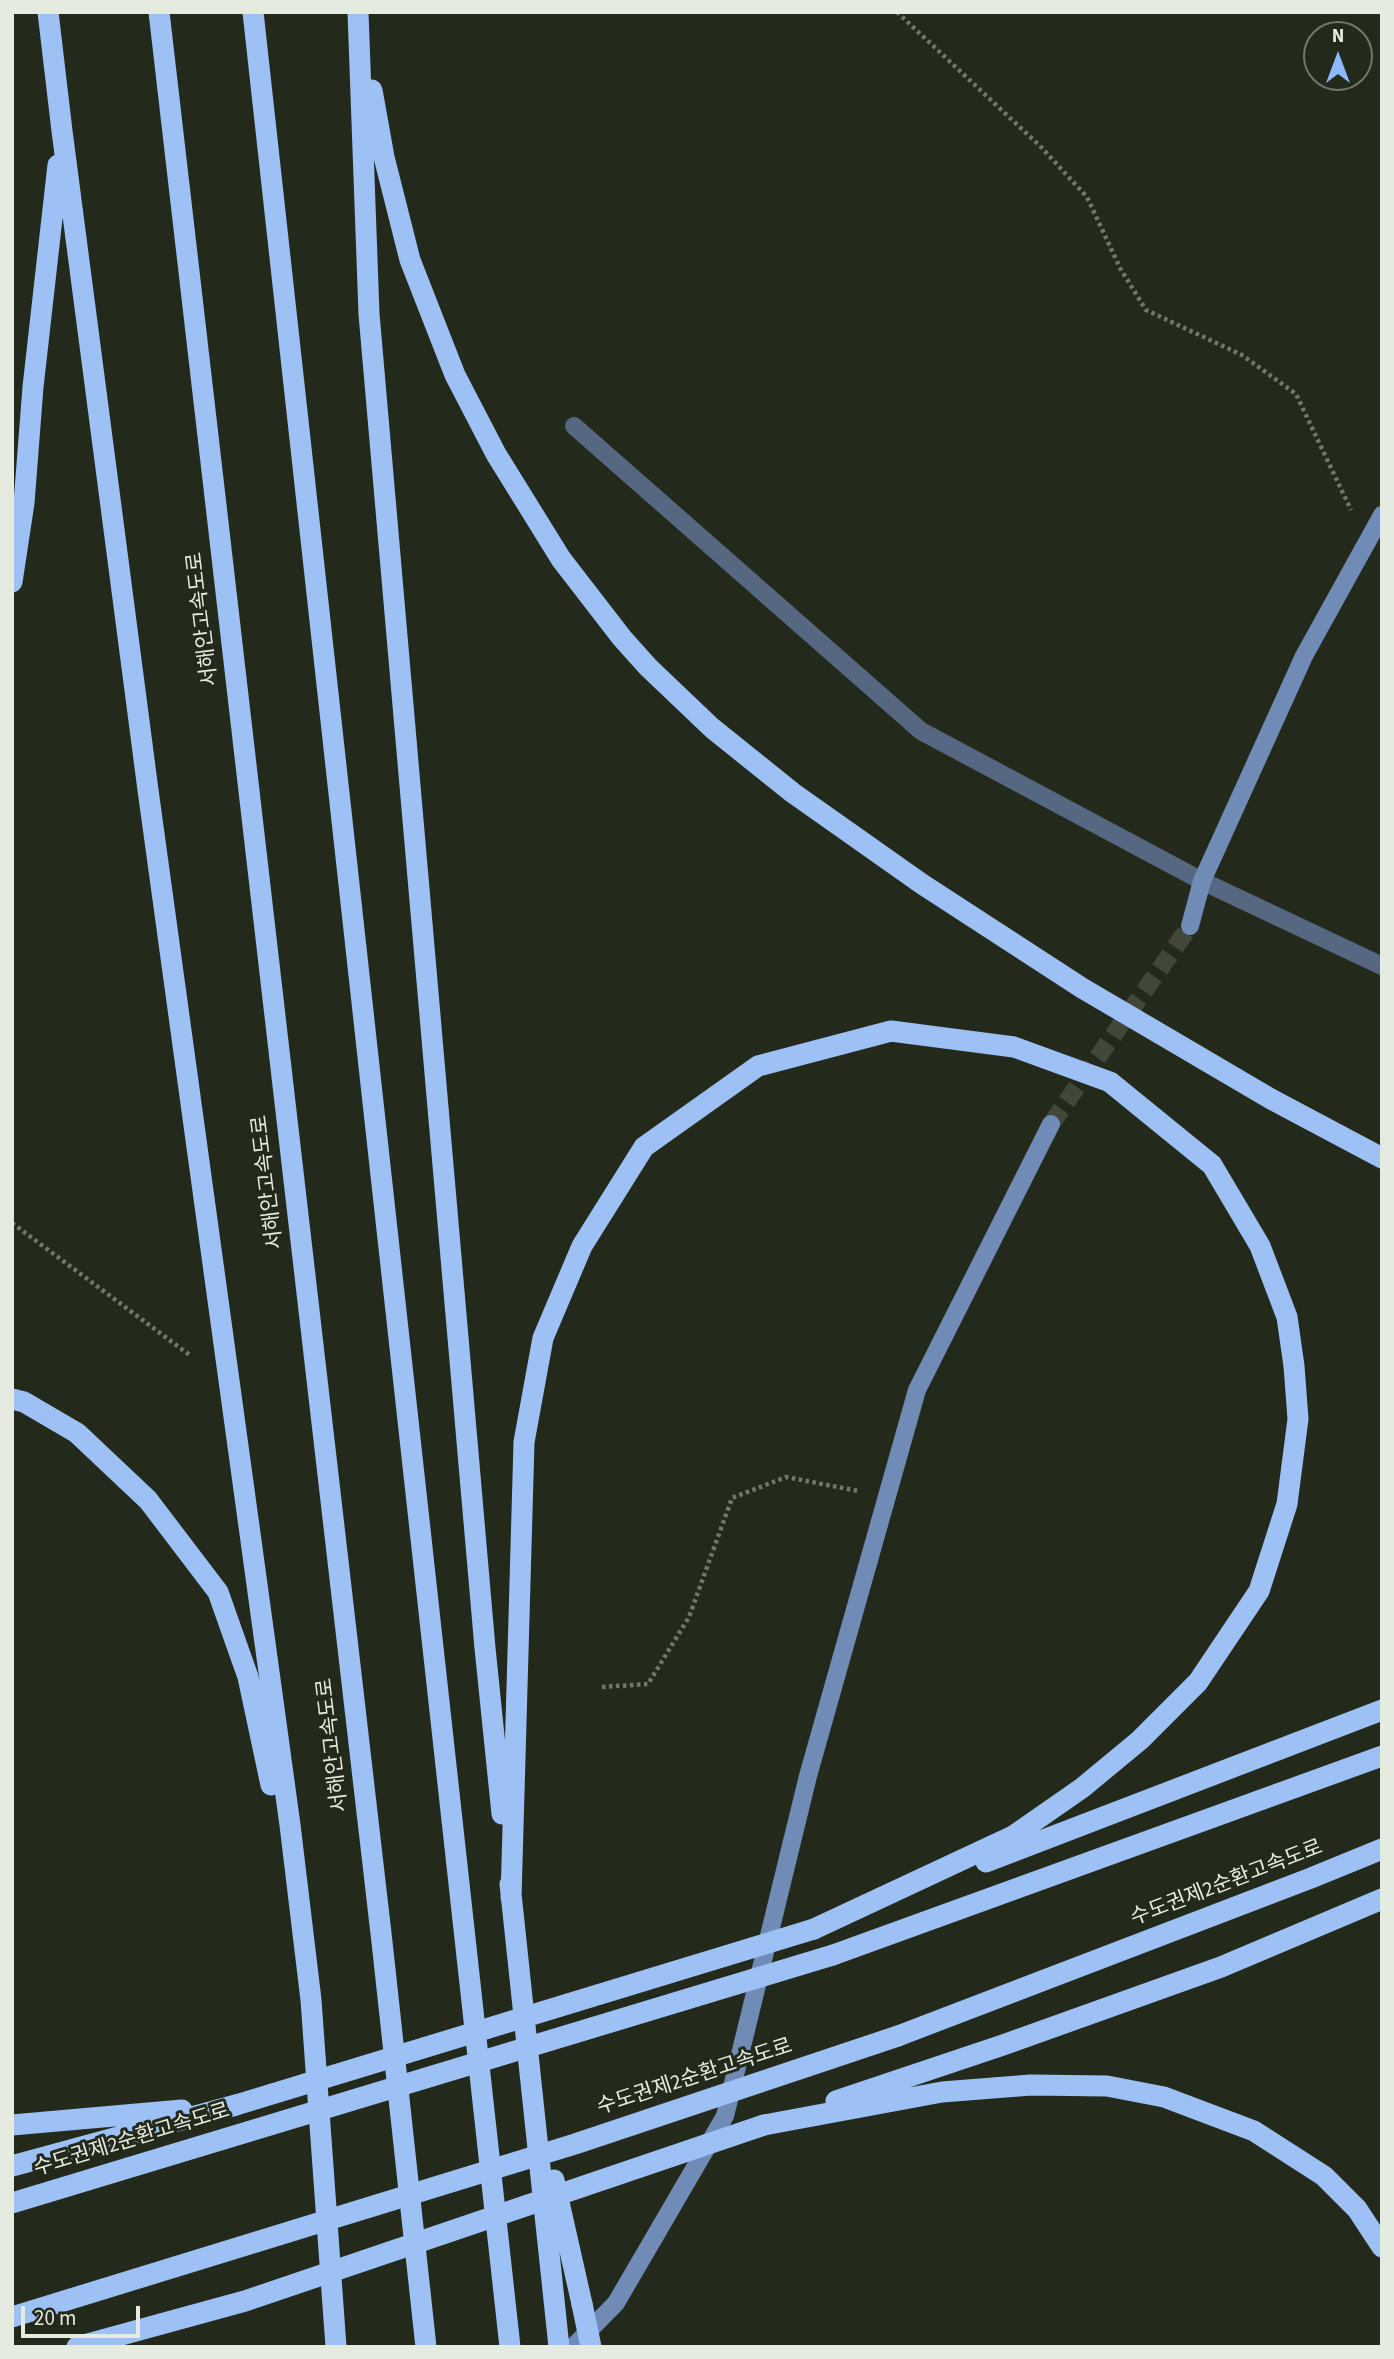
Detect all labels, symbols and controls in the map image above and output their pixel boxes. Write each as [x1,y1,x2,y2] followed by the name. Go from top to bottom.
[1303,21,1373,91] north arrow
[1332,23,1344,50] text: N
[183,550,225,688] street label: 서해안고속도로
[248,1113,290,1251] street label: 서해안고속도로
[313,1676,355,1814] street label: 서해안고속도로
[1127,1836,1327,1932] street label: 수도권제2순환고속도로
[594,2035,796,2121] street label: 수도권제2순환고속도로
[31,2099,233,2183] street label: 수도권제2순환고속도로
[24,2292,144,2336] scale bar
[34,2303,76,2333] text: 20 m

